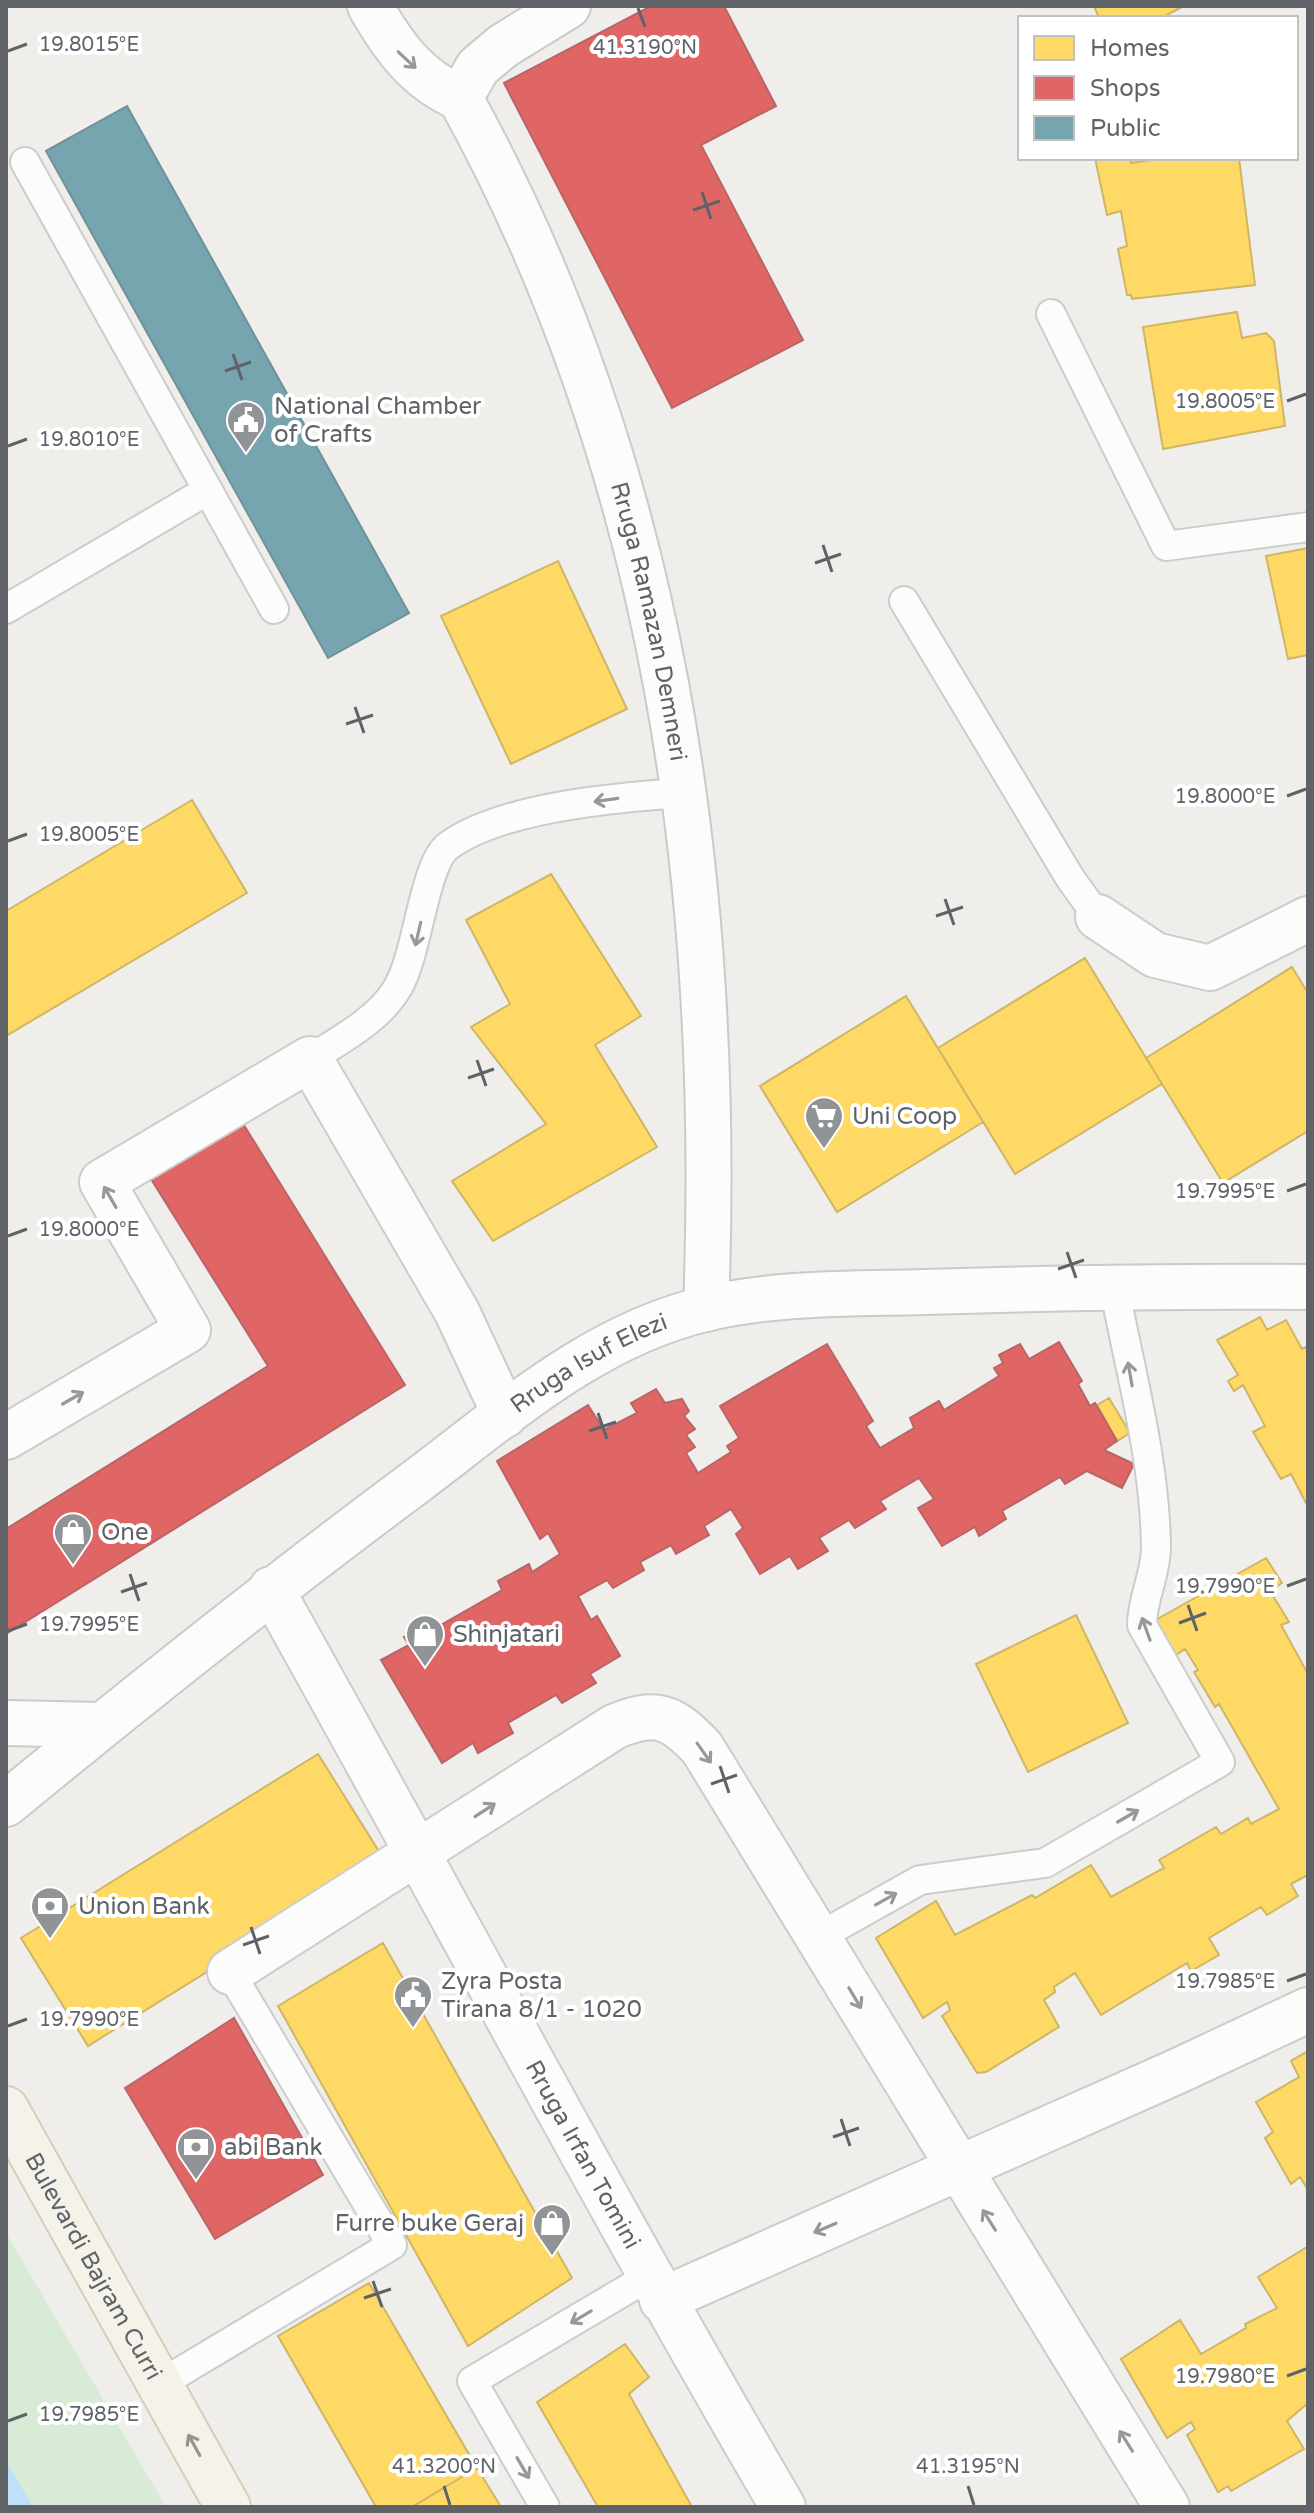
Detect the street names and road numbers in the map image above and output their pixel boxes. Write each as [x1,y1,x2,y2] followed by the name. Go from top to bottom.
[604,479,693,763] street label: Rruga Ramazan Demneri
[504,1307,671,1419] street label: Rruga Isuf Elezi
[519,2055,647,2254] street label: Rruga Irfan Tomini
[19,2148,169,2385] street label: Bulevardi Bajram Curri

